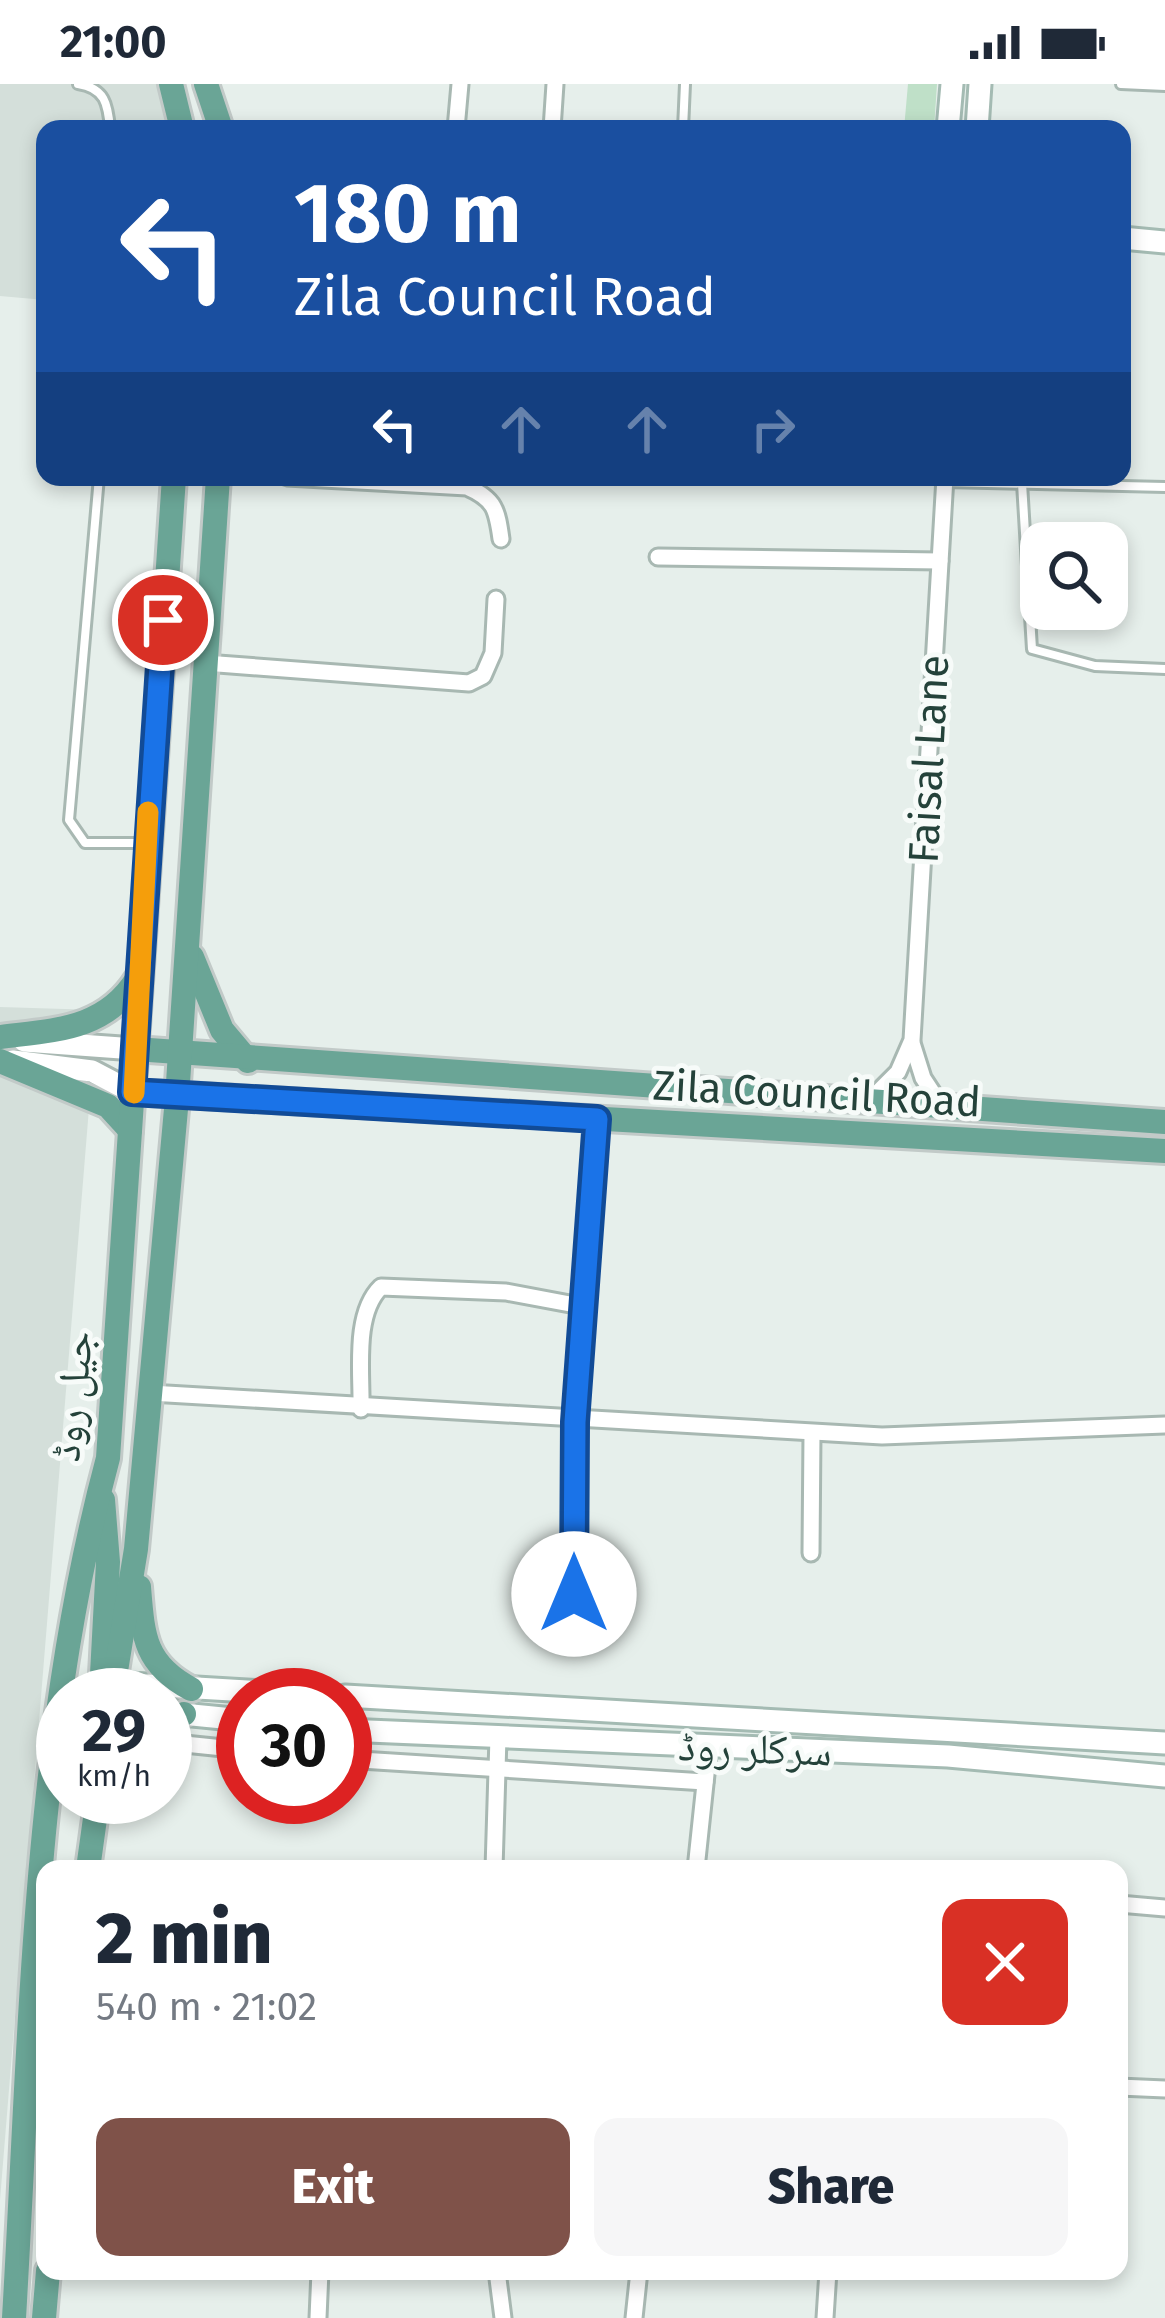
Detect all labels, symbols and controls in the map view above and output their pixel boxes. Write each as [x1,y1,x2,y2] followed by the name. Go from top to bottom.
[60,15,167,69] text: 21:00
[294,163,522,264] text: 180 m
[96,168,252,324] icon: left
[294,265,716,329] text: Zila Council Road
[362,396,428,462] icon: left
[488,396,554,462] icon: ahead
[614,396,680,462] icon: ahead
[740,396,806,462] icon: right
[1020,522,1128,630] map controls
[1020,522,1128,630] button: search
[112,569,214,671] pin
[130,587,196,653] icon: arrive
[899,654,959,865] street label: Faisal Lane
[652,1060,982,1128] street label: Zila Council Road
[40,1328,104,1464] street label: جیل روڈ
[511,1531,637,1657] position arrow
[216,1668,372,1824] speed limit sign: 30
[82,1695,146,1767] text: 29
[677,1721,833,1777] street label: سرکلر روڈ
[77,1758,151,1794] text: km/h
[96,1896,272,1982] text: 2 min
[942,1899,1068,2025] button: close
[96,1984,317,2030] text: 540 m · 21:02
[96,2118,570,2256] button: Exit
[594,2118,1068,2256] button: Share

